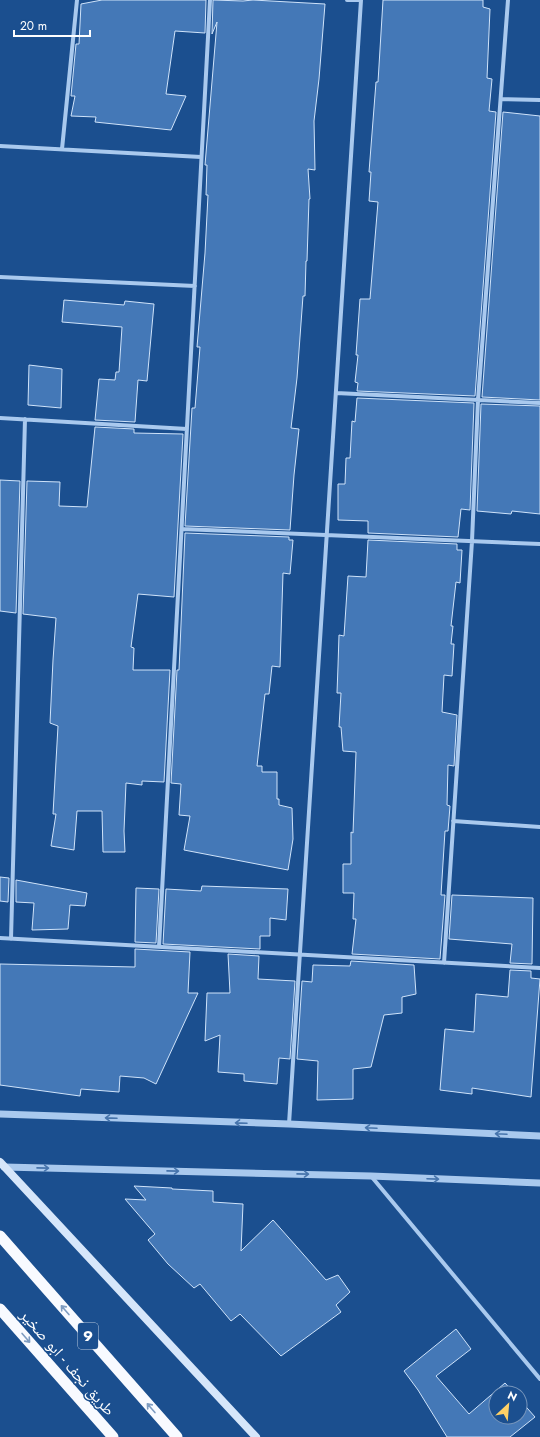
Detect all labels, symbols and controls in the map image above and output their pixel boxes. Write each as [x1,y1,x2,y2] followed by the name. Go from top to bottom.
[14,12,90,38] scale bar
[20,17,47,35] text: 20 m
[105,1114,118,1122] one-way arrow
[235,1119,248,1126] one-way arrow
[365,1125,378,1132] one-way arrow
[495,1131,508,1138] one-way arrow
[36,1164,49,1172] one-way arrow
[166,1167,179,1175] one-way arrow
[296,1171,309,1178] one-way arrow
[426,1175,439,1182] one-way arrow
[14,1303,120,1421] street label: طريق نجف - ابو صخير
[61,1305,70,1315] one-way arrow
[78,1323,98,1349] road number: 9
[21,1333,30,1344] one-way arrow
[488,1385,528,1425] north arrow
[505,1387,520,1405] text: N
[146,1402,155,1413] one-way arrow

